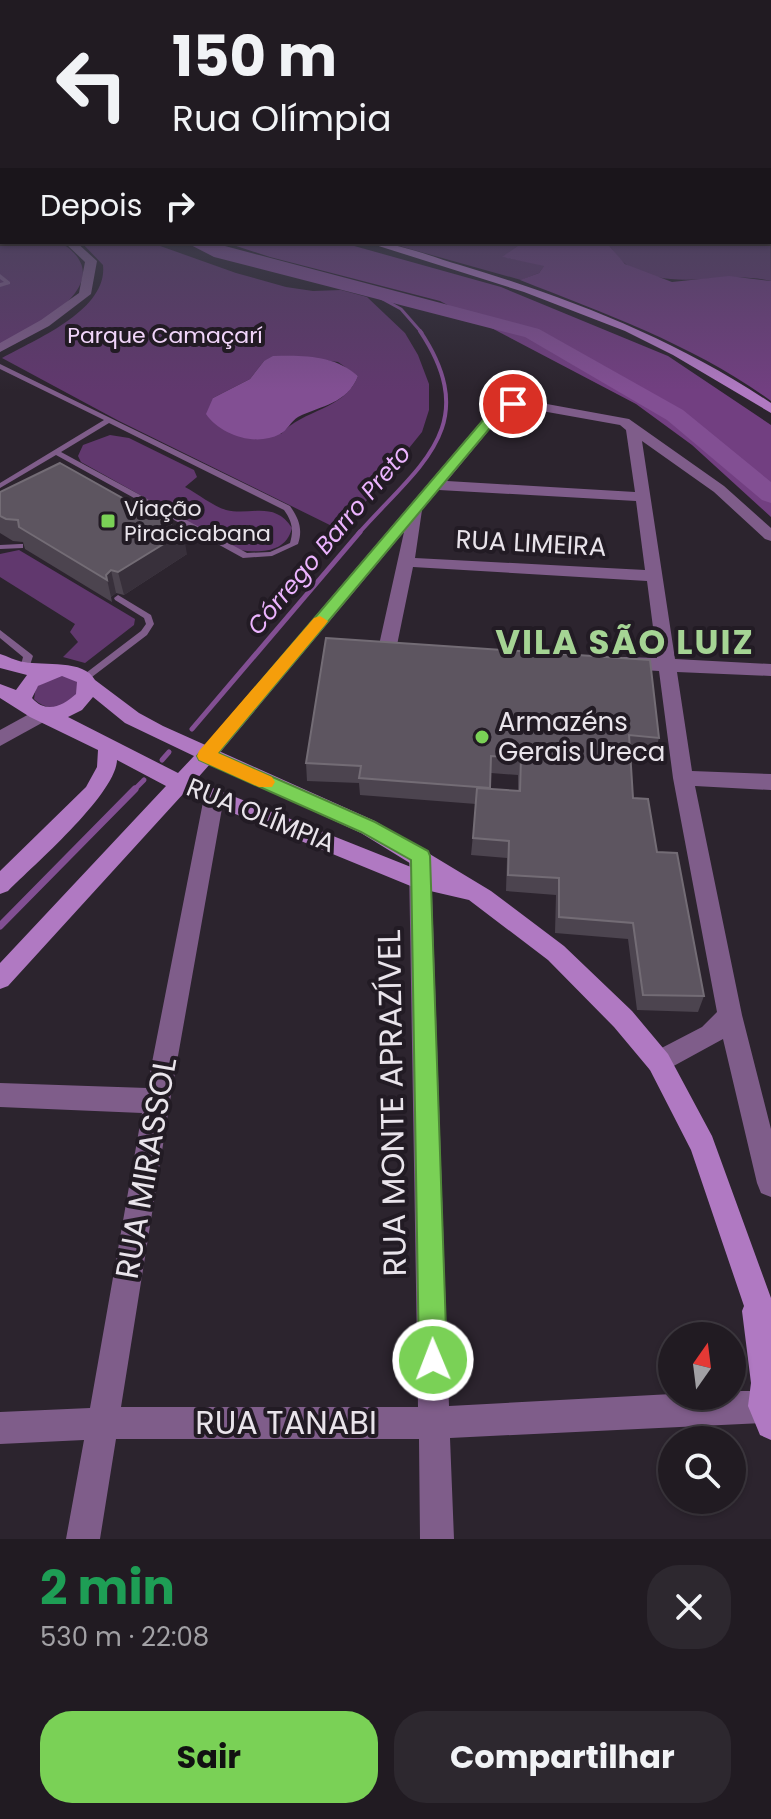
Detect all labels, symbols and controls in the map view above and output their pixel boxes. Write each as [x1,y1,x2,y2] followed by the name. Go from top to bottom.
[172,17,337,96] text: 150 m
[40,32,144,136] icon: left
[172,93,392,144] text: Rua Olímpia
[40,184,142,227] text: Depois
[158,184,202,228] icon: right
[67,320,263,351] park label: Parque Camaçarí
[479,370,547,438] pin
[491,382,535,426] icon: arrive
[239,438,418,642] water label: Córrego Barro Preto
[124,493,271,549] place label: Viação Piracicabana
[99,512,117,530] marker: Viação Piracicabana
[455,521,607,565] street label: RUA LIMEIRA
[495,618,755,666] district label: VILA SÃO LUIZ
[498,704,665,770] place label: Armazéns Gerais Ureca
[473,728,491,746] marker: Armazéns Gerais Ureca
[181,769,341,861] street label: RUA OLÍMPIA
[366,929,417,1277] street label: RUA MONTE APRAZÍVEL
[104,1053,187,1282] street label: RUA MIRASSOL
[391,1318,475,1402] position arrow
[658,1322,746,1410] north arrow
[658,1322,746,1514] map controls
[195,1400,377,1445] street label: RUA TANABI
[658,1426,746,1514] button: search
[40,1554,175,1621] text: 2 min
[647,1565,731,1649] button: close
[40,1619,209,1655] text: 530 m · 22:08
[40,1711,378,1803] button: Sair
[394,1711,731,1803] button: Compartilhar

